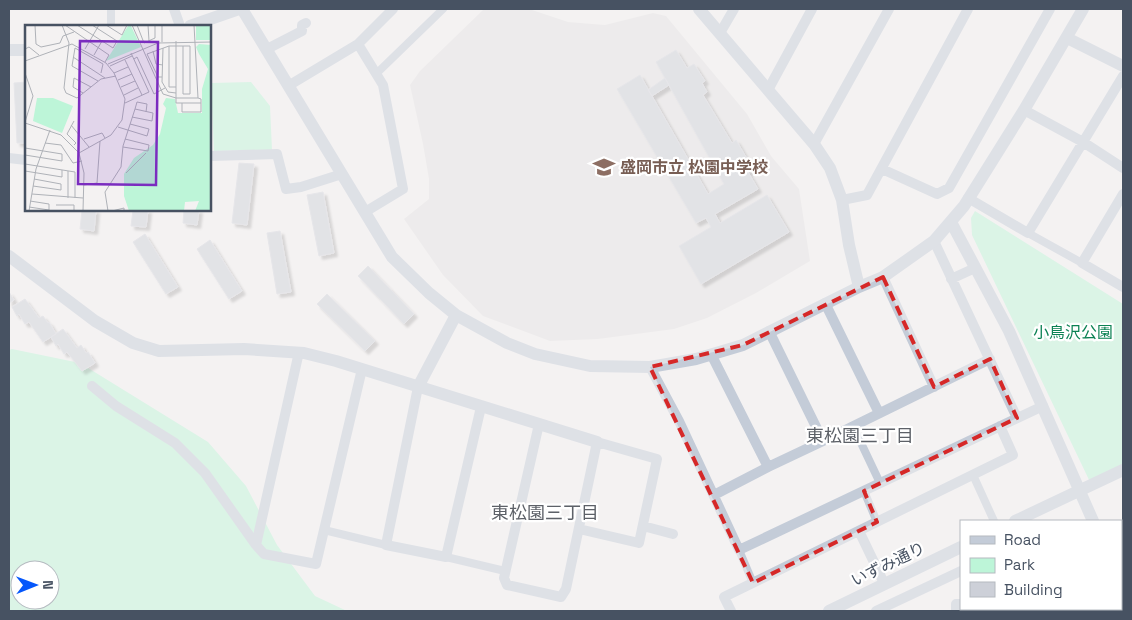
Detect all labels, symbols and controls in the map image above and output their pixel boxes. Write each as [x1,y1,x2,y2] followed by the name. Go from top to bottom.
[25,25,211,211] inset map
[591,154,617,180] school or university icon: 盛岡市立 松園中学校
[620,157,768,178] place label: 盛岡市立 松園中学校
[1033,322,1113,343] park label: 小鳥沢公園
[806,424,914,447] district label: 東松園三丁目
[491,501,599,524] district label: 東松園三丁目
[960,520,1122,610] legend
[1004,530,1041,549] text: Road
[847,537,929,591] street label: いずみ通り
[1004,555,1035,574] text: Park
[10,560,60,610] north arrow
[39,580,57,590] text: N
[1004,580,1063,599] text: Building

